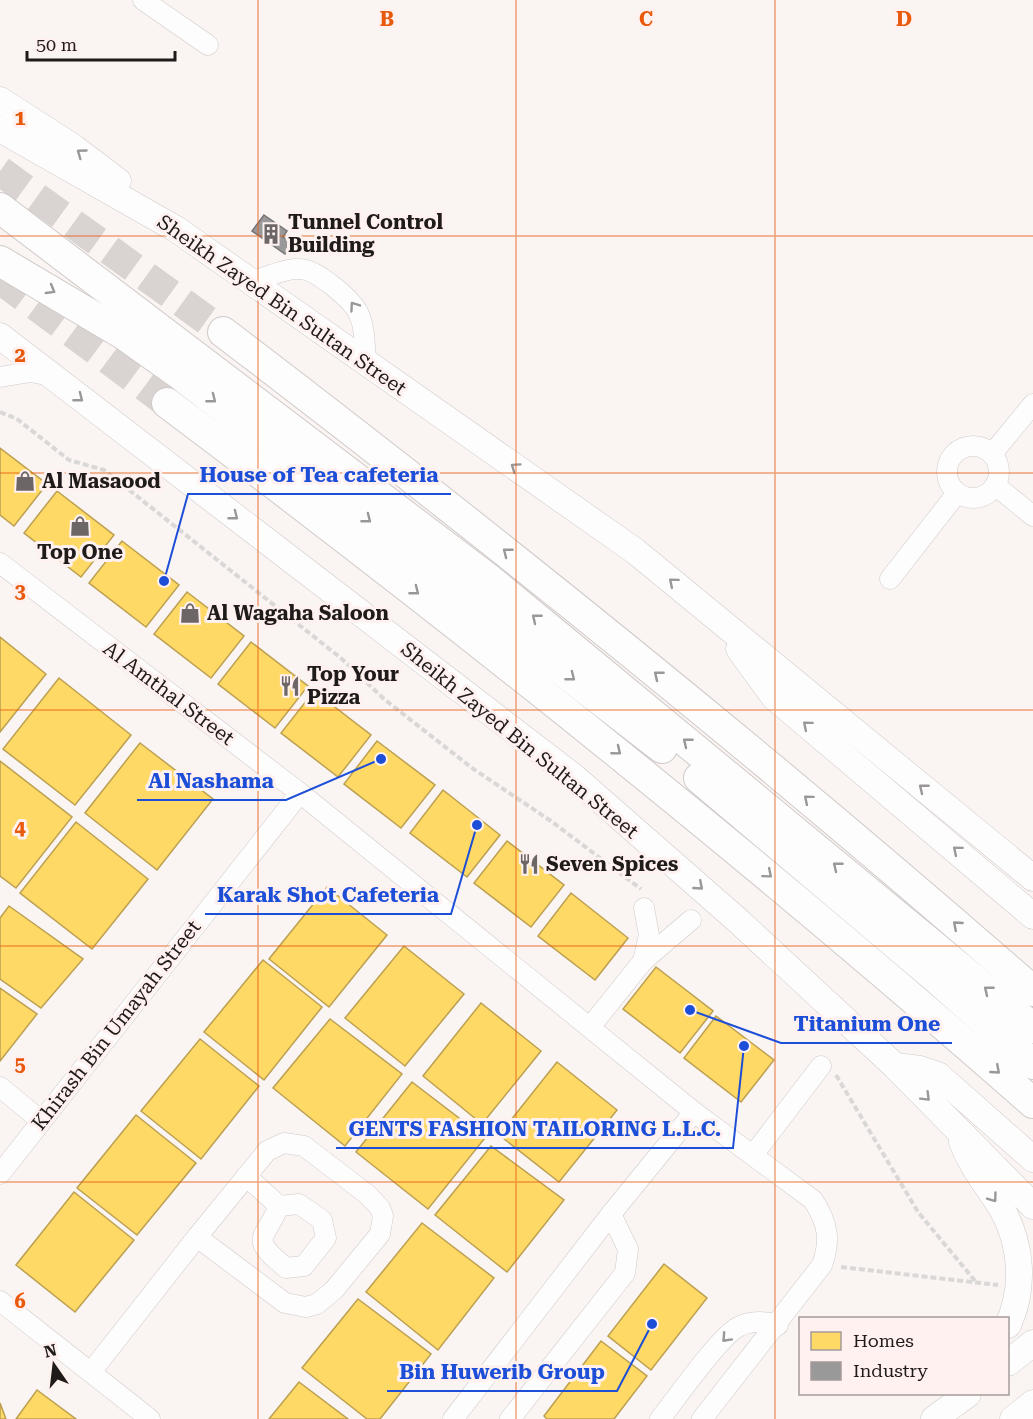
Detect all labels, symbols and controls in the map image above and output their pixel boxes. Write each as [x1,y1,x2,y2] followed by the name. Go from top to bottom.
[380,7,394,31] text: B
[639,7,653,31] text: C
[896,7,912,31] text: D
[27,24,176,62] scale bar
[36,34,77,55] text: 50 m
[14,106,26,130] text: 1
[77,149,88,160] one-way arrow
[153,210,412,401] street label: Sheikh Zayed Bin Sultan Street
[288,210,443,257] place label: Tunnel Control Building
[259,222,283,246] building icon: Tunnel Control Building
[45,283,55,294] one-way arrow
[350,302,361,313] one-way arrow
[14,343,26,367] text: 2
[73,390,84,401] one-way arrow
[206,392,217,403] one-way arrow
[188,455,451,494] callout: House of Tea cafeteria
[199,463,439,487] text: House of Tea cafeteria
[511,463,522,474] one-way arrow
[13,469,37,493] shop icon: Al Masaood
[42,469,161,493] place label: Al Masaood
[227,509,238,520] one-way arrow
[360,511,371,522] one-way arrow
[68,514,92,538] shop icon: Top One
[37,540,123,564] place label: Top One
[502,549,513,560] one-way arrow
[14,579,26,603] text: 3
[668,579,679,590] one-way arrow
[408,583,419,594] one-way arrow
[178,601,202,625] shop icon: Al Wagaha Saloon
[207,601,389,625] place label: Al Wagaha Saloon
[532,615,543,626] one-way arrow
[99,636,240,750] street label: Al Amthal Street
[396,637,644,844] street label: Sheikh Zayed Bin Sultan Street
[307,662,399,709] place label: Top Your Pizza
[564,669,575,680] one-way arrow
[654,671,665,682] one-way arrow
[278,674,302,698] restaurant icon: Top Your Pizza
[803,721,814,732] one-way arrow
[683,739,694,750] one-way arrow
[610,743,621,754] one-way arrow
[137,761,286,800] callout: Al Nashama
[148,769,275,793] text: Al Nashama
[919,784,930,795] one-way arrow
[804,796,815,807] one-way arrow
[14,816,26,840] text: 4
[953,846,964,857] one-way arrow
[517,852,541,876] restaurant icon: Seven Spices
[546,852,678,876] place label: Seven Spices
[833,863,844,874] one-way arrow
[761,867,772,878] one-way arrow
[205,875,451,914] callout: Karak Shot Cafeteria
[692,879,703,890] one-way arrow
[217,883,440,907] text: Karak Shot Cafeteria
[27,915,206,1135] street label: Khirash Bin Umayah Street
[953,921,964,932] one-way arrow
[984,987,995,998] one-way arrow
[781,1004,952,1043] callout: Titanium One
[794,1012,940,1036] text: Titanium One
[14,1052,26,1076] text: 5
[989,1063,999,1074] one-way arrow
[919,1090,929,1101] one-way arrow
[336,1109,733,1148] callout: GENTS FASHION TAILORING L.L.C.
[349,1117,721,1141] text: GENTS FASHION TAILORING L.L.C.
[986,1191,997,1202] one-way arrow
[14,1289,26,1313] text: 6
[799,1317,1009,1395] legend
[853,1330,914,1351] text: Homes
[722,1331,733,1342] one-way arrow
[24,1335,84,1395] north arrow
[42,1340,59,1362] text: N
[387,1352,617,1391] callout: Bin Huwerib Group
[399,1360,605,1384] text: Bin Huwerib Group
[853,1360,928,1381] text: Industry

